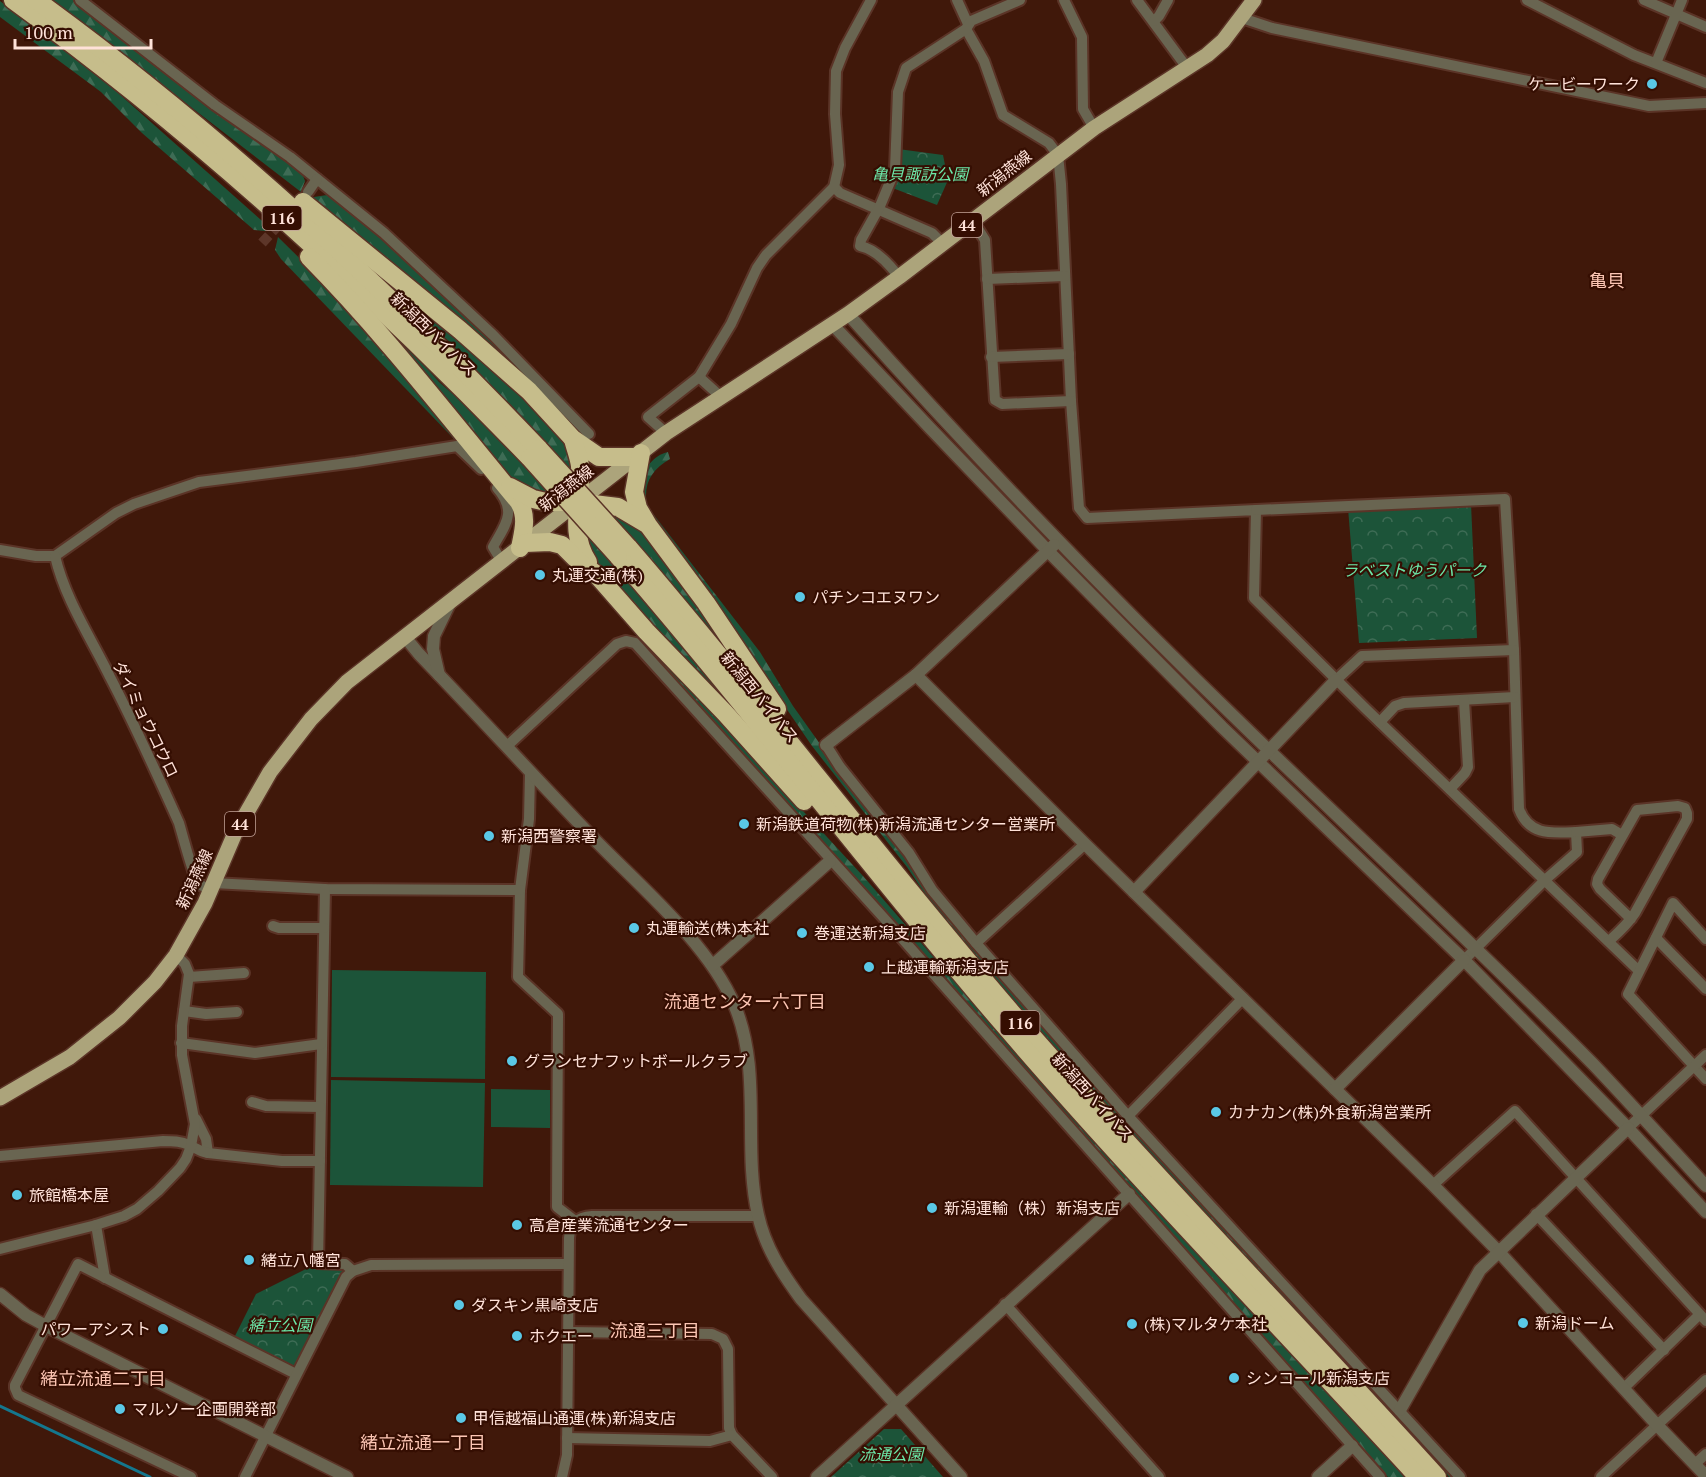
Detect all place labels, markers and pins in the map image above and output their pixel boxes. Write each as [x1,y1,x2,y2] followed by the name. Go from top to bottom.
[1528,73,1640,95] place label: ケービーワーク
[1645,77,1659,91] marker: ケービーワーク
[552,564,643,586] place label: 丸運交通(株)
[533,568,547,582] marker: 丸運交通(株)
[812,586,940,608] place label: パチンコエヌワン
[793,590,807,604] marker: パチンコエヌワン
[756,813,1055,835] place label: 新潟鉄道荷物(株)新潟流通センター営業所
[737,817,751,831] marker: 新潟鉄道荷物(株)新潟流通センター営業所
[501,825,597,847] place label: 新潟西警察署
[482,829,496,843] marker: 新潟西警察署
[646,917,769,939] place label: 丸運輸送(株)本社
[627,921,641,935] marker: 丸運輸送(株)本社
[814,922,926,944] place label: 巻運送新潟支店
[795,926,809,940] marker: 巻運送新潟支店
[881,956,1009,978] place label: 上越運輸新潟支店
[862,960,876,974] marker: 上越運輸新潟支店
[524,1050,748,1072] place label: グランセナフットボールクラブ
[505,1054,519,1068] marker: グランセナフットボールクラブ
[1228,1101,1431,1123] place label: カナカン(株)外食新潟営業所
[1209,1105,1223,1119] marker: カナカン(株)外食新潟営業所
[29,1184,109,1206] place label: 旅館橋本屋
[10,1188,24,1202] marker: 旅館橋本屋
[944,1197,1120,1219] place label: 新潟運輸（株）新潟支店
[925,1201,939,1215] marker: 新潟運輸（株）新潟支店
[529,1214,689,1236] place label: 高倉産業流通センター
[510,1218,524,1232] marker: 高倉産業流通センター
[261,1249,341,1271] place label: 緒立八幡宮
[242,1253,256,1267] marker: 緒立八幡宮
[471,1294,599,1316] place label: ダスキン黒崎支店
[452,1298,466,1312] marker: ダスキン黒崎支店
[1535,1312,1615,1334] place label: 新潟ドーム
[1144,1313,1267,1335] place label: (株)マルタケ本社
[1516,1316,1530,1330] marker: 新潟ドーム
[1125,1317,1139,1331] marker: (株)マルタケ本社
[40,1318,151,1340] place label: パワーアシスト
[156,1322,170,1336] marker: パワーアシスト
[529,1325,593,1347] place label: ホクエー
[510,1329,524,1343] marker: ホクエー
[1246,1367,1390,1389] place label: シンコール新潟支店
[1227,1371,1241,1385] marker: シンコール新潟支店
[132,1398,276,1420] place label: マルソー企画開発部
[113,1402,127,1416] marker: マルソー企画開発部
[473,1407,676,1429] place label: 甲信越福山通運(株)新潟支店
[454,1411,468,1425] marker: 甲信越福山通運(株)新潟支店

